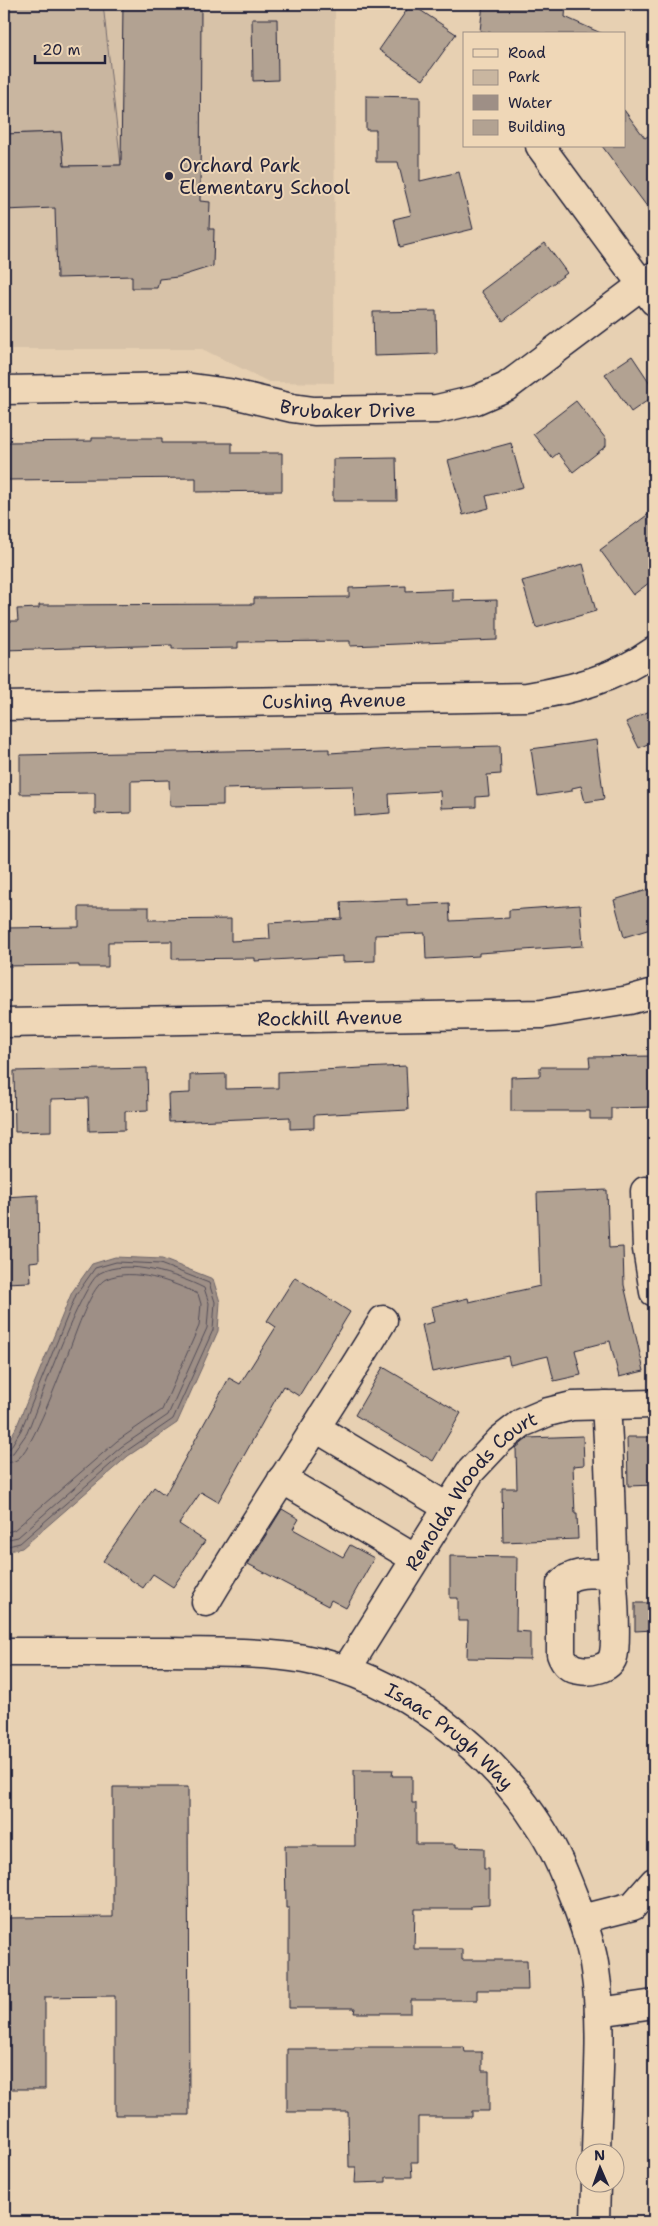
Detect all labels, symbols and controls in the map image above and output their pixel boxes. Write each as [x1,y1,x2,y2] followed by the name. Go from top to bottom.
[35,32,105,64] scale bar
[463,32,626,148] legend
[42,40,81,60] text: 20 m
[508,43,546,63] text: Road
[508,67,540,87] text: Park
[508,93,552,113] text: Water
[508,117,565,137] text: Building
[179,153,350,200] place label: Orchard Park Elementary School
[163,170,175,182] marker: Orchard Park Elementary School
[277,393,416,424] street label: Brubaker Drive
[262,687,406,715] street label: Cushing Avenue
[257,1004,403,1032] street label: Rockhill Avenue
[399,1406,541,1576] street label: Renolda Woods Court
[381,1677,519,1795] street label: Isaac Prugh Way
[576,2144,626,2194] north arrow
[594,2146,605,2164] text: N

